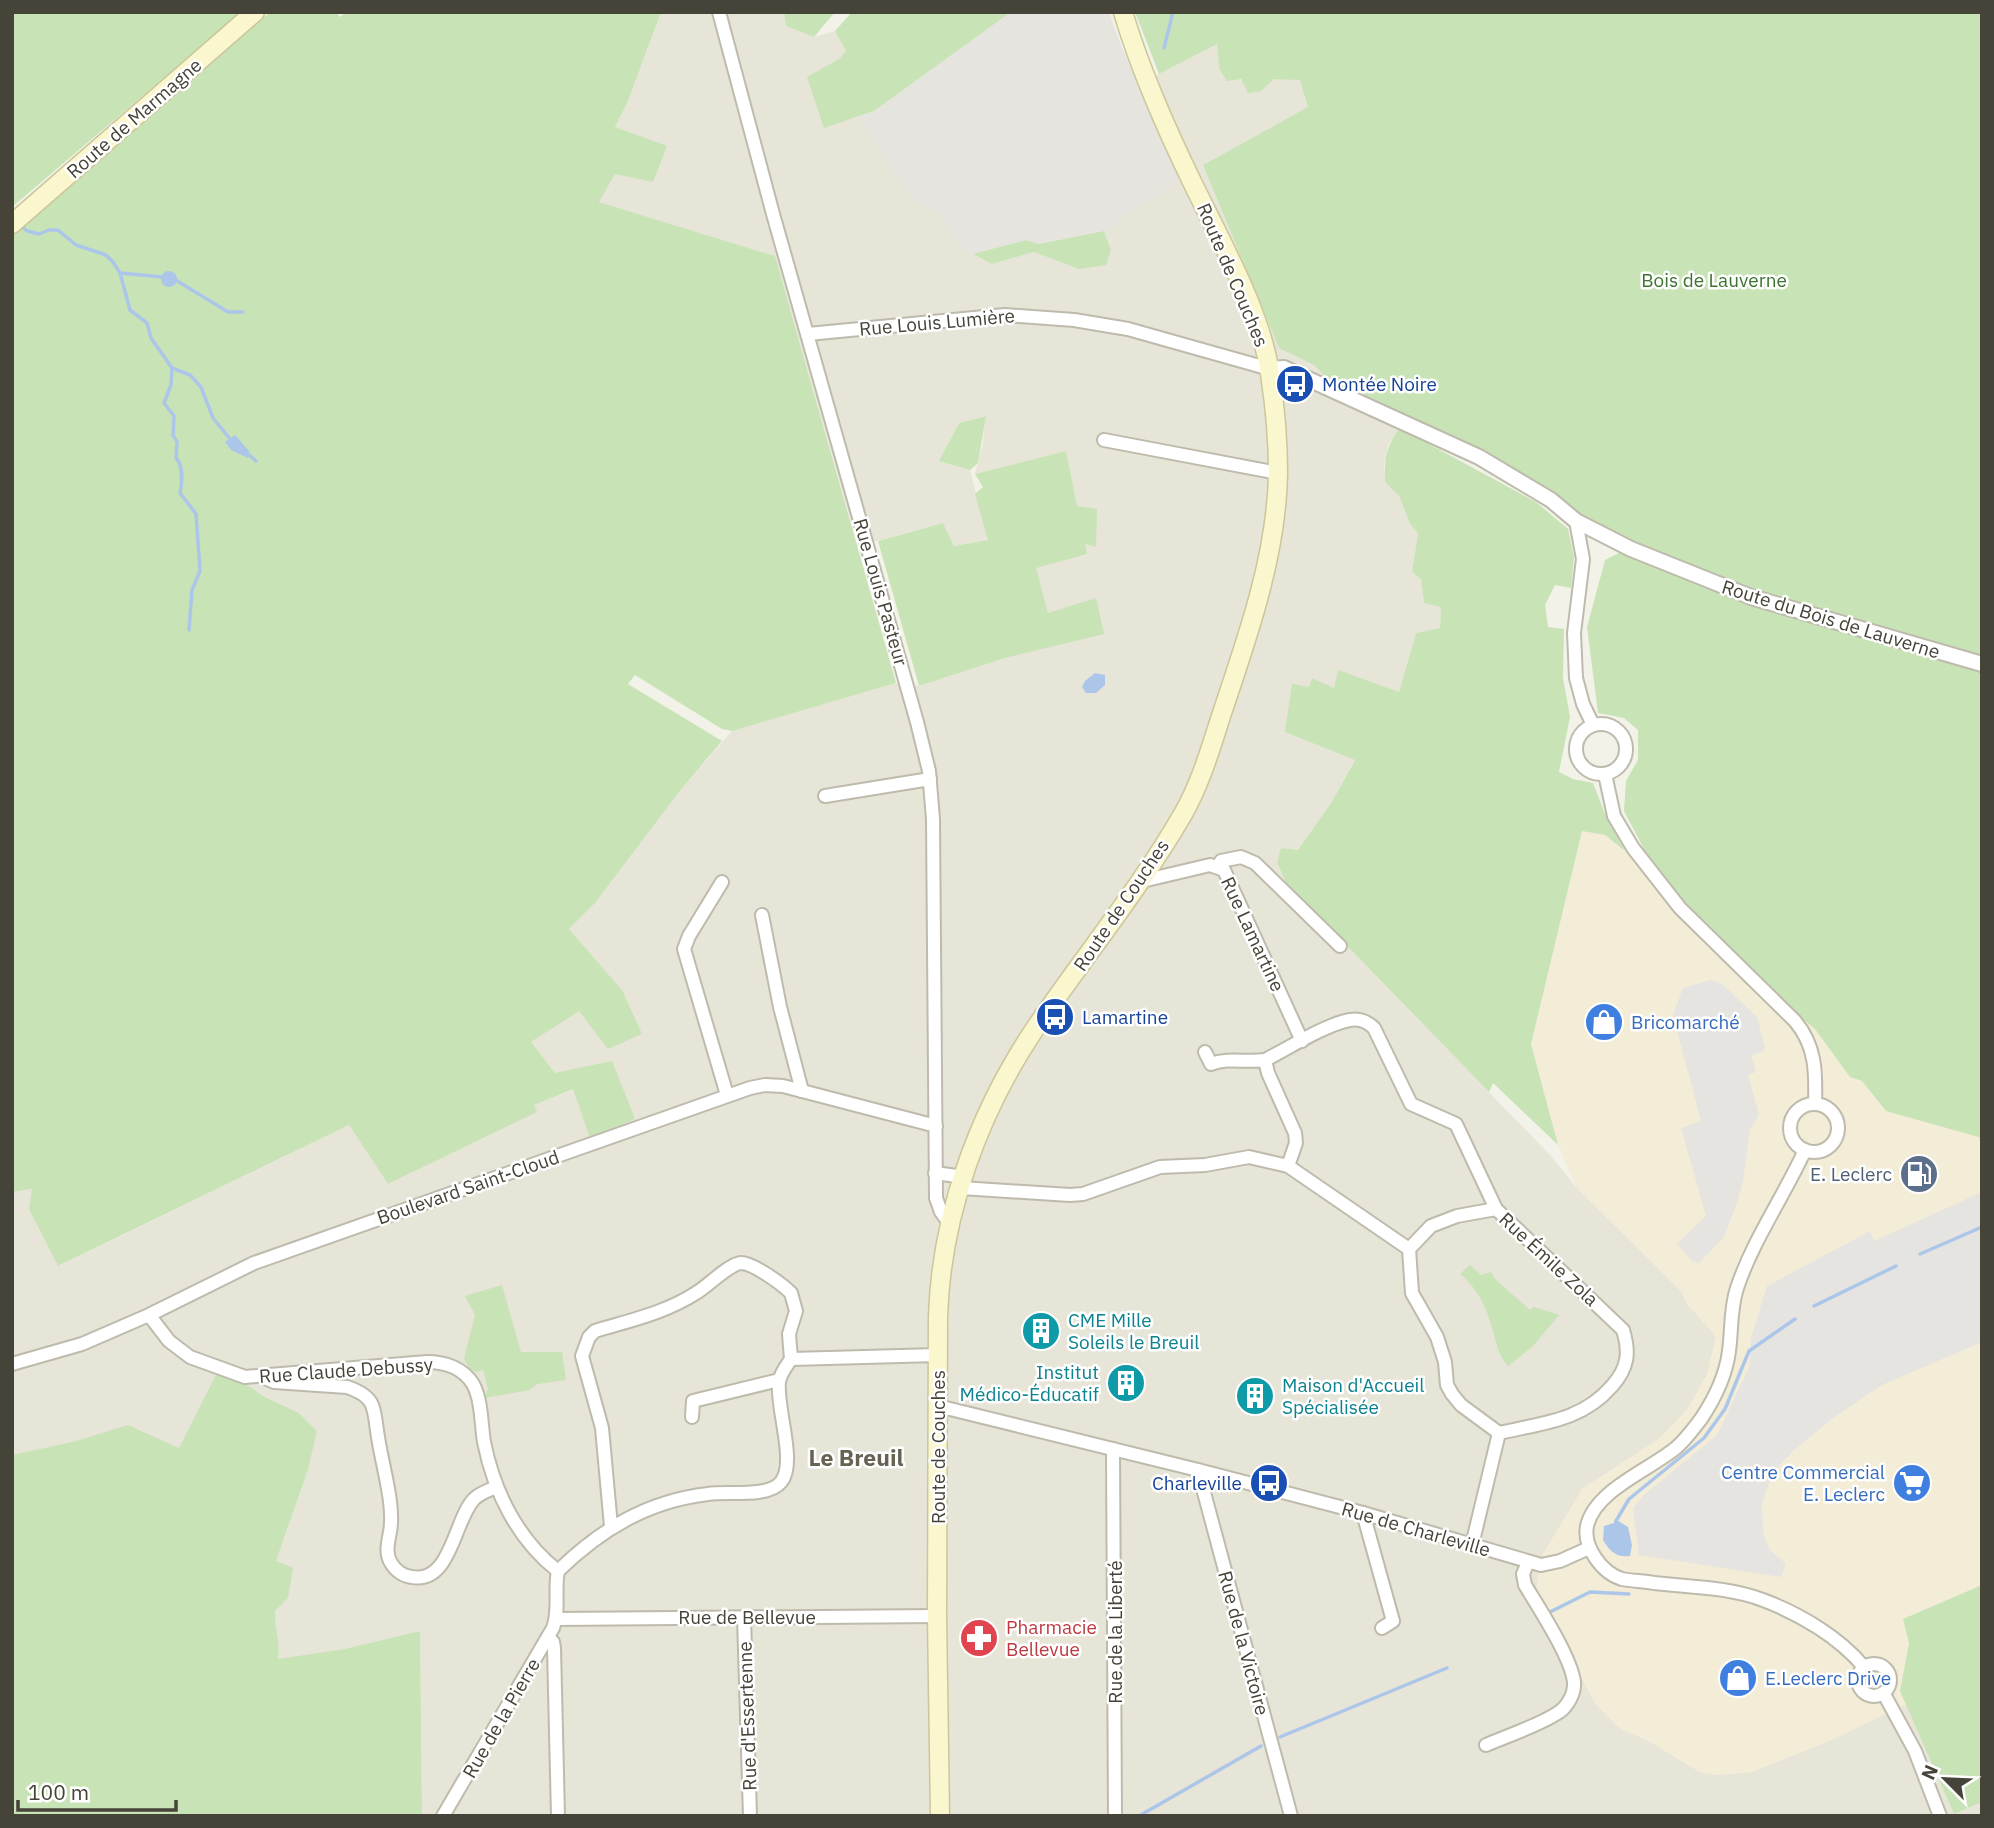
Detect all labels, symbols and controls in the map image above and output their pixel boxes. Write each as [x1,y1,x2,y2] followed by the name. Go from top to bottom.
[61,53,207,183] street label: Route de Marmagne
[1192,199,1274,351] street label: Route de Couches
[1641,268,1787,292] park label: Bois de Lauverne
[858,303,1016,341] street label: Rue Louis Lumière
[1274,363,1316,405] bus stop icon: Montée Noire
[1322,372,1437,396] place label: Montée Noire
[848,515,914,669] street label: Rue Louis Pasteur
[1719,574,1943,664] street label: Route du Bois de Lauverne
[1068,834,1174,976] street label: Route de Couches
[1216,873,1290,995] street label: Rue Lamartine
[1034,996,1076,1038] bus stop icon: Lamartine
[1583,1001,1625,1043] shop icon: Bricomarché
[1082,1005,1168,1029] place label: Lamartine
[1631,1010,1740,1034] place label: Bricomarché
[374,1145,562,1229] street label: Boulevard Saint-Cloud
[1898,1153,1940,1195] fuel station icon: E. Leclerc
[1810,1162,1892,1186] place label: E. Leclerc
[1494,1207,1604,1311] street label: Rue Émile Zola
[1068,1308,1199,1354] place label: CME Mille Soleils le Breuil
[1020,1310,1062,1352] building icon: CME Mille Soleils le Breuil
[258,1352,434,1388] street label: Rue Claude Debussy
[960,1360,1099,1406] place label: Institut Médico-Éducatif
[1105,1362,1147,1404] building icon: Institut Médico-Éducatif
[926,1370,950,1524] street label: Route de Couches
[1282,1373,1424,1419] place label: Maison d'Accueil Spécialisée
[1234,1375,1276,1417] building icon: Maison d'Accueil Spécialisée
[808,1442,904,1472] district label: Le Breuil
[1721,1460,1885,1506] place label: Centre Commercial E. Leclerc
[1248,1462,1290,1504] bus stop icon: Charleville
[1891,1462,1933,1504] supermarket icon: Centre Commercial E. Leclerc
[1152,1471,1242,1495] place label: Charleville
[1339,1496,1493,1562] street label: Rue de Charleville
[1103,1560,1127,1704] street label: Rue de la Liberté
[1213,1568,1275,1718] street label: Rue de la Victoire
[678,1605,816,1629] street label: Rue de Bellevue
[1006,1615,1097,1661] place label: Pharmacie Bellevue
[958,1617,1000,1659] pharmacy icon: Pharmacie Bellevue
[732,1641,762,1791] street label: Rue d'Essertenne
[457,1654,545,1782] street label: Rue de la Pierre
[1717,1657,1759,1699] shop icon: E.Leclerc Drive
[1765,1666,1891,1690] place label: E.Leclerc Drive
[1910,1744,1980,1814] north arrow
[1916,1761,1943,1783] text: N
[18,1769,175,1813] scale bar
[28,1778,89,1806] text: 100 m

